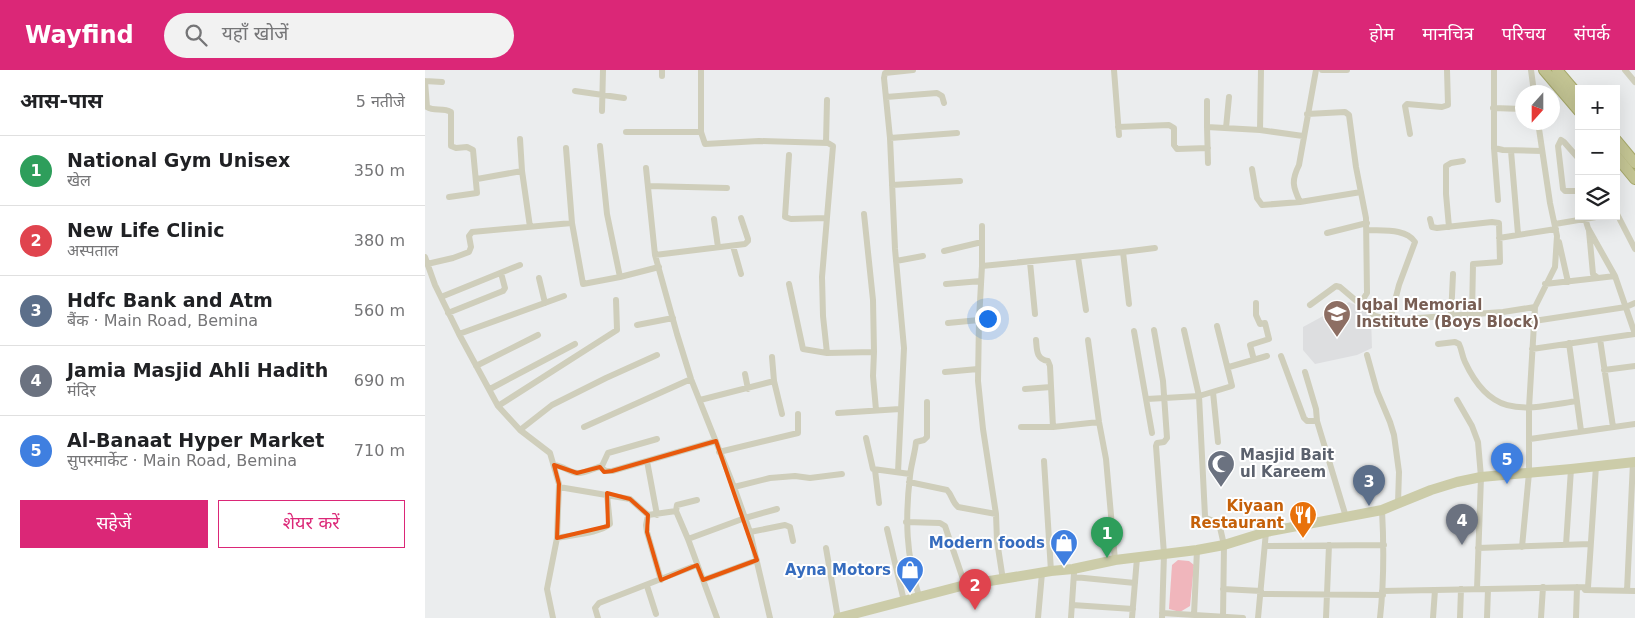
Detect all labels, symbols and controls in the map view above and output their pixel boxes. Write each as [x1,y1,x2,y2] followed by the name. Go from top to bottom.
[164,13,514,58] search box
[25,21,134,49] text: Wayfind
[182,21,210,49] icon: search
[222,22,288,44] text: यहाँ खोजें
[1369,23,1394,44] text: होम
[1422,23,1474,44] text: मानचित्र
[1502,23,1546,44] text: परिचय
[1574,23,1610,44] text: संपर्क
[1515,85,1560,130] north arrow
[1575,85,1620,220] map controls
[1575,85,1620,130] button: +
[20,89,103,113] text: आस-पास
[356,92,405,111] text: 5 नतीजे
[1575,130,1620,175] button: −
[67,149,290,171] text: National Gym Unisex
[30,161,42,180] text: 1
[354,161,405,180] text: 350 m
[67,171,91,190] text: खेल
[1575,175,1620,220] button: layers
[67,219,225,241] text: New Life Clinic
[30,231,42,250] text: 2
[354,231,405,250] text: 380 m
[67,241,119,260] text: अस्पताल
[67,289,273,311] text: Hdfc Bank and Atm
[1356,296,1539,331] place label: Iqbal Memorial Institute (Boys Block)
[1322,299,1352,338] school or university icon: Iqbal Memorial Institute (Boys Block)
[30,301,42,320] text: 3
[354,301,405,320] text: 560 m
[975,306,1001,332] your location
[67,311,258,330] text: बैंक · Main Road, Bemina
[67,359,328,381] text: Jamia Masjid Ahli Hadith
[30,371,42,390] text: 4
[354,371,405,390] text: 690 m
[67,381,96,400] text: मंदिर
[67,429,324,451] text: Al-Banaat Hyper Market
[30,441,42,460] text: 5
[354,441,405,460] text: 710 m
[1491,443,1523,484] pin: 5
[1240,446,1334,481] place label: Masjid Bait ul Kareem
[1206,449,1236,488] mosque icon: Masjid Bait ul Kareem
[67,451,297,470] text: सुपरमार्केट · Main Road, Bemina
[1353,465,1385,506] pin: 3
[1190,497,1284,532] place label: Kiyaan Restaurant
[20,500,208,548] button: सहेजें
[218,500,405,548] button: शेयर करें
[1288,500,1318,539] restaurant icon: Kiyaan Restaurant
[1446,504,1478,545] pin: 4
[1091,517,1123,558] pin: 1
[1049,528,1079,567] shop icon: Modern foods
[929,534,1045,552] place label: Modern foods
[895,555,925,594] shop icon: Ayna Motors
[785,561,891,579] place label: Ayna Motors
[959,569,991,610] pin: 2

